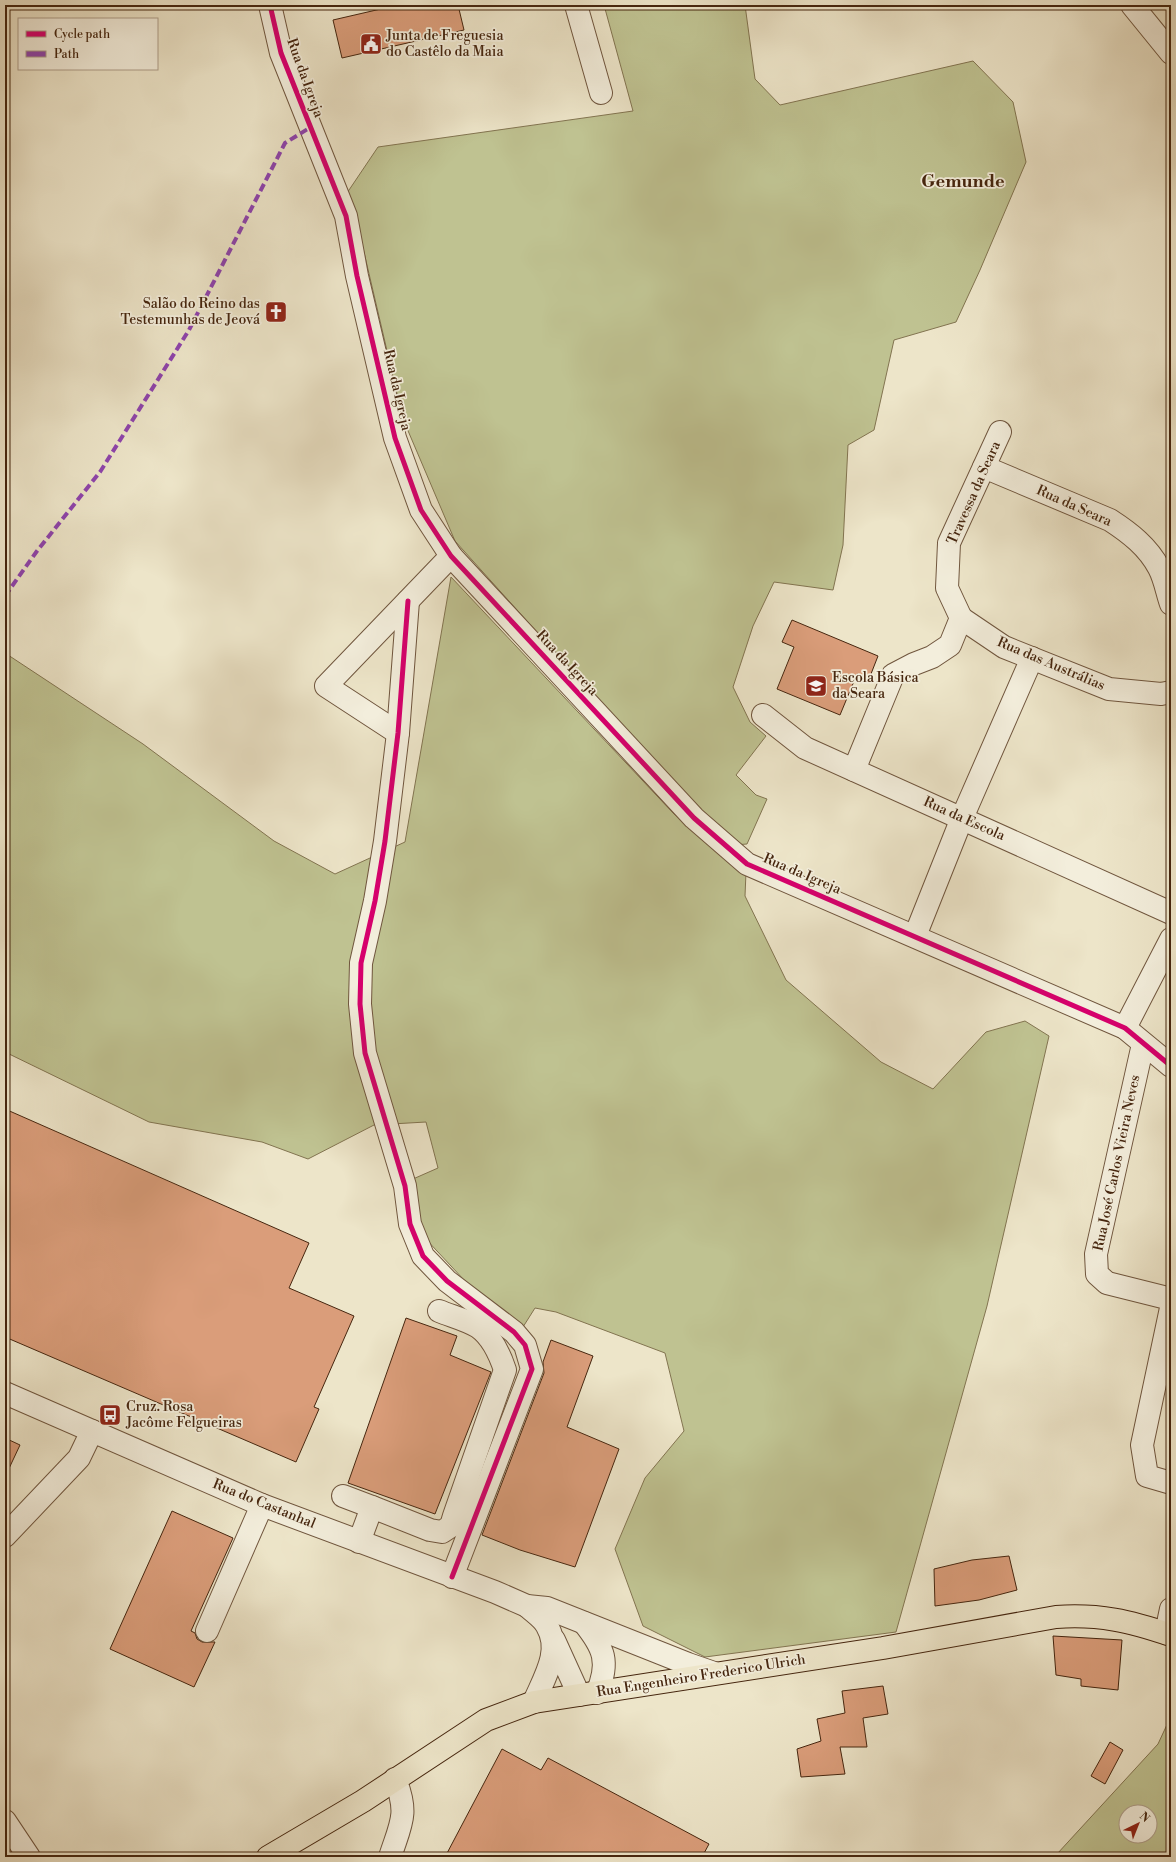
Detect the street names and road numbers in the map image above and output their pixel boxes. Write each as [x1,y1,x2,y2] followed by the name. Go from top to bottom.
[282,36,328,121] street label: Rua da Igreja
[379,347,415,433] street label: Rua da Igreja
[943,438,1005,548] street label: Travessa da Seara
[1033,481,1115,531] street label: Rua da Seara
[532,626,603,700] street label: Rua da Igreja
[994,633,1108,695] street label: Rua das Austrálias
[920,793,1008,845] street label: Rua da Escola
[760,849,845,899] street label: Rua da Igreja
[1090,1073,1144,1253] street label: Rua José Carlos Vieira Neves
[210,1475,318,1533] street label: Rua do Castanhal
[595,1650,807,1701] street label: Rua Engenheiro Frederico Ulrich

